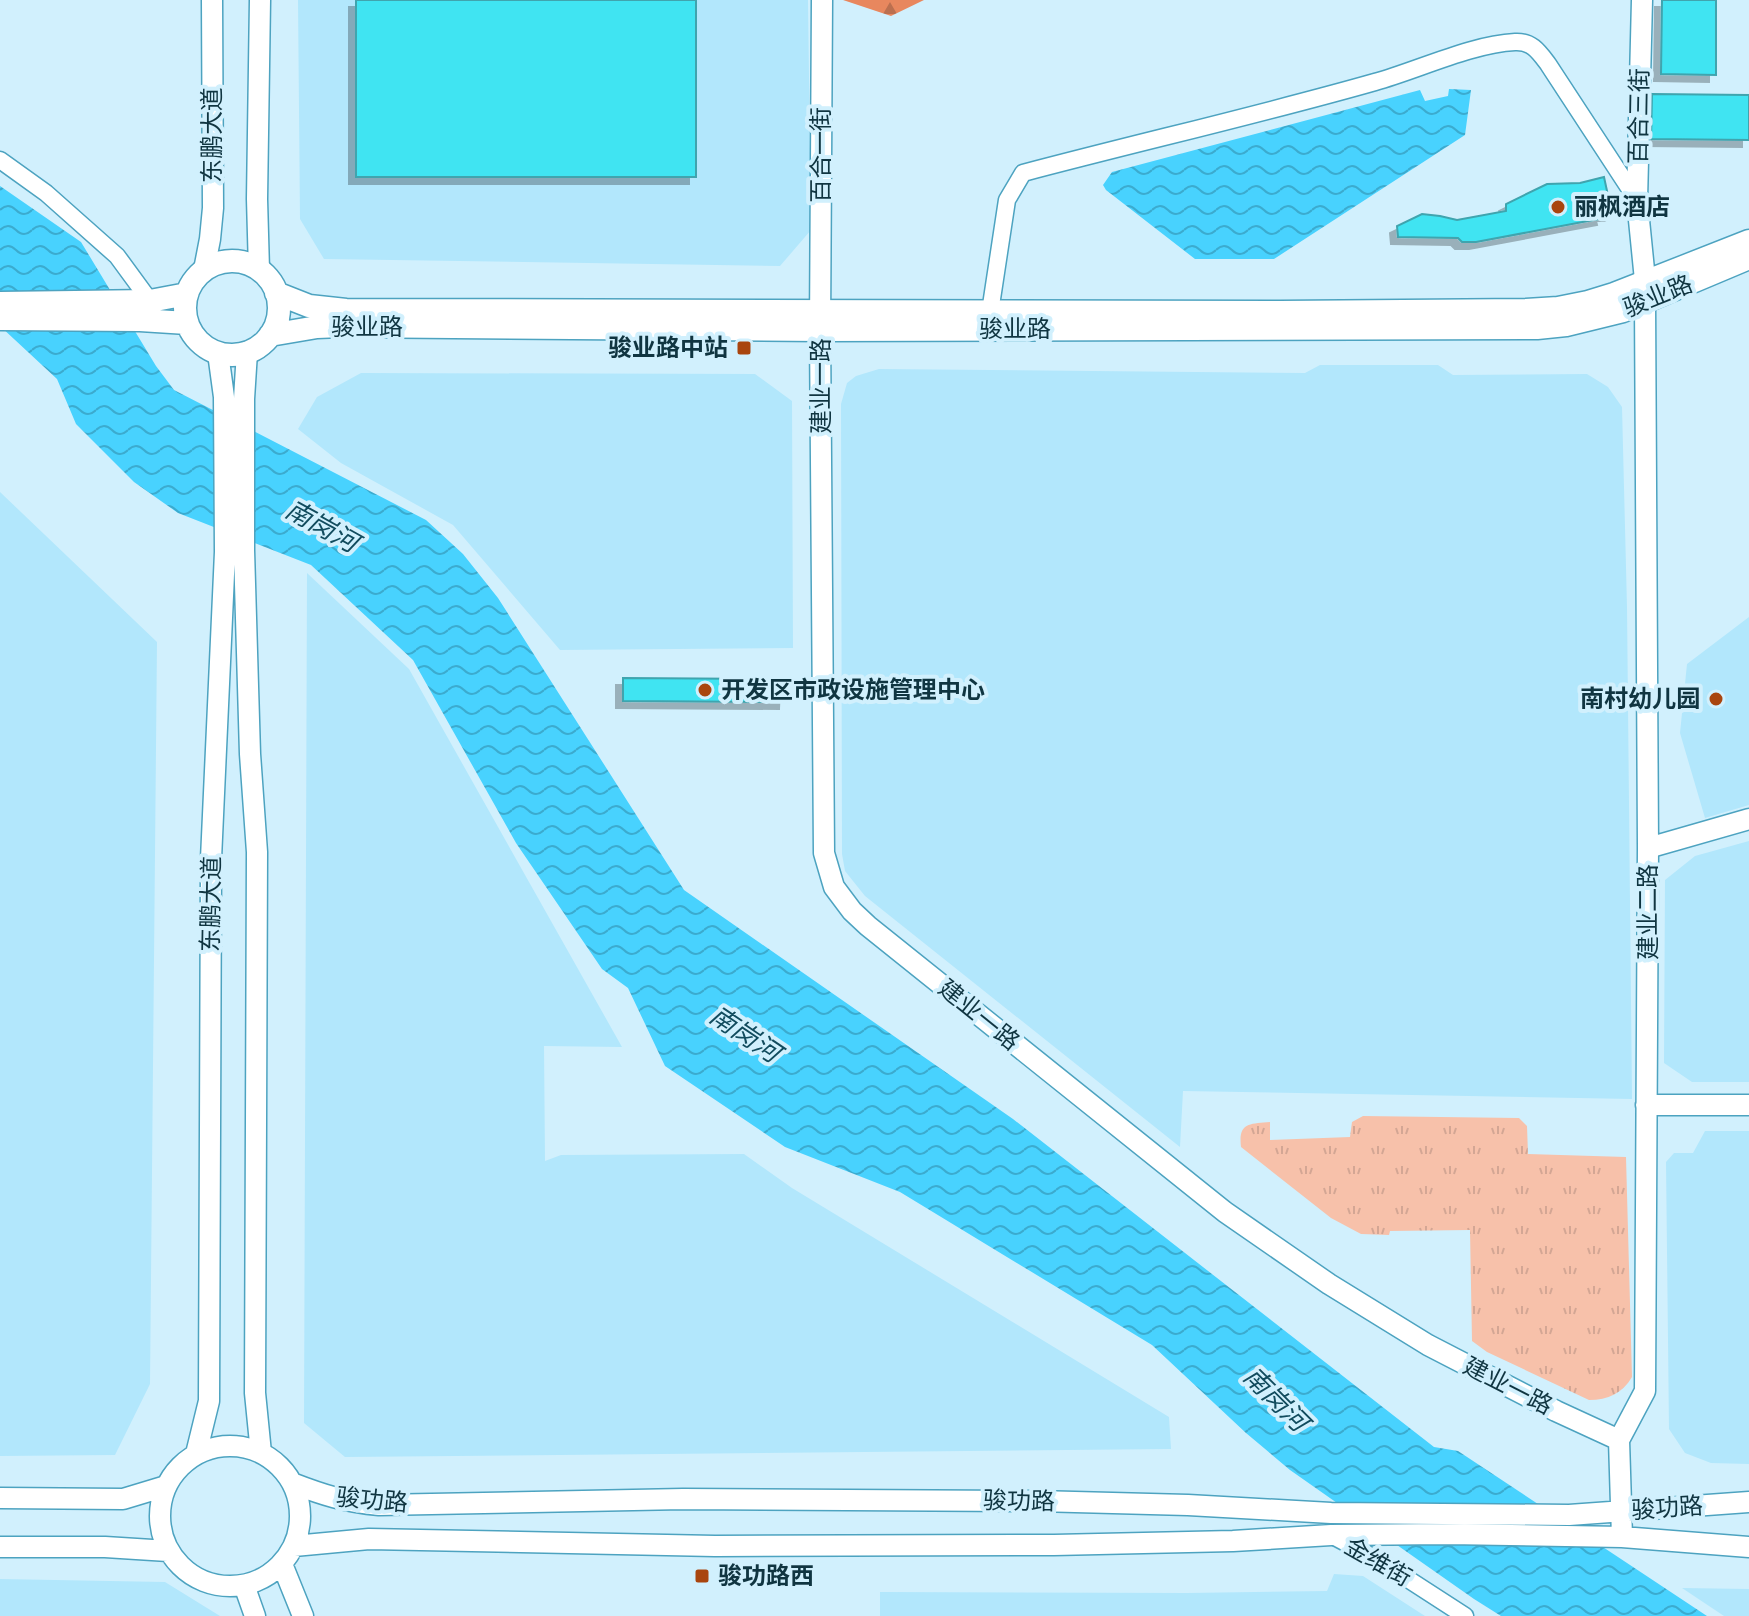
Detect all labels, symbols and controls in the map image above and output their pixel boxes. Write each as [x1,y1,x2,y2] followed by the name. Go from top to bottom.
[1623,68,1655,164] street label: 百合三街
[197,87,227,183] street label: 东鹏大道
[806,107,836,203] street label: 百合一街
[1574,192,1670,222] place label: 丽枫酒店
[1549,198,1567,216] marker: 丽枫酒店
[1619,269,1697,323] street label: 骏业路
[331,312,403,342] street label: 骏业路
[979,314,1051,344] street label: 骏业路
[608,333,728,363] place label: 骏业路中站
[806,338,836,434] street label: 建业一路
[735,339,753,357] marker: 骏业路中站
[280,494,368,562] water label: 南岗河
[721,675,985,705] place label: 开发区市政设施管理中心
[696,681,714,699] marker: 开发区市政设施管理中心
[1580,684,1700,714] place label: 南村幼儿园
[1707,690,1725,708] marker: 南村幼儿园
[195,856,227,952] street label: 东鹏大道
[1633,864,1663,960] street label: 建业二路
[932,973,1026,1057] street label: 建业一路
[703,1000,790,1073] water label: 南岗河
[1458,1351,1558,1421] street label: 建业一路
[1236,1361,1318,1442] water label: 南岗河
[335,1482,409,1518] street label: 骏功路
[983,1485,1055,1517] street label: 骏功路
[1630,1491,1704,1525] street label: 骏功路
[1339,1531,1417,1593] street label: 金维街
[718,1561,814,1591] place label: 骏功路西
[693,1567,711,1585] marker: 骏功路西

